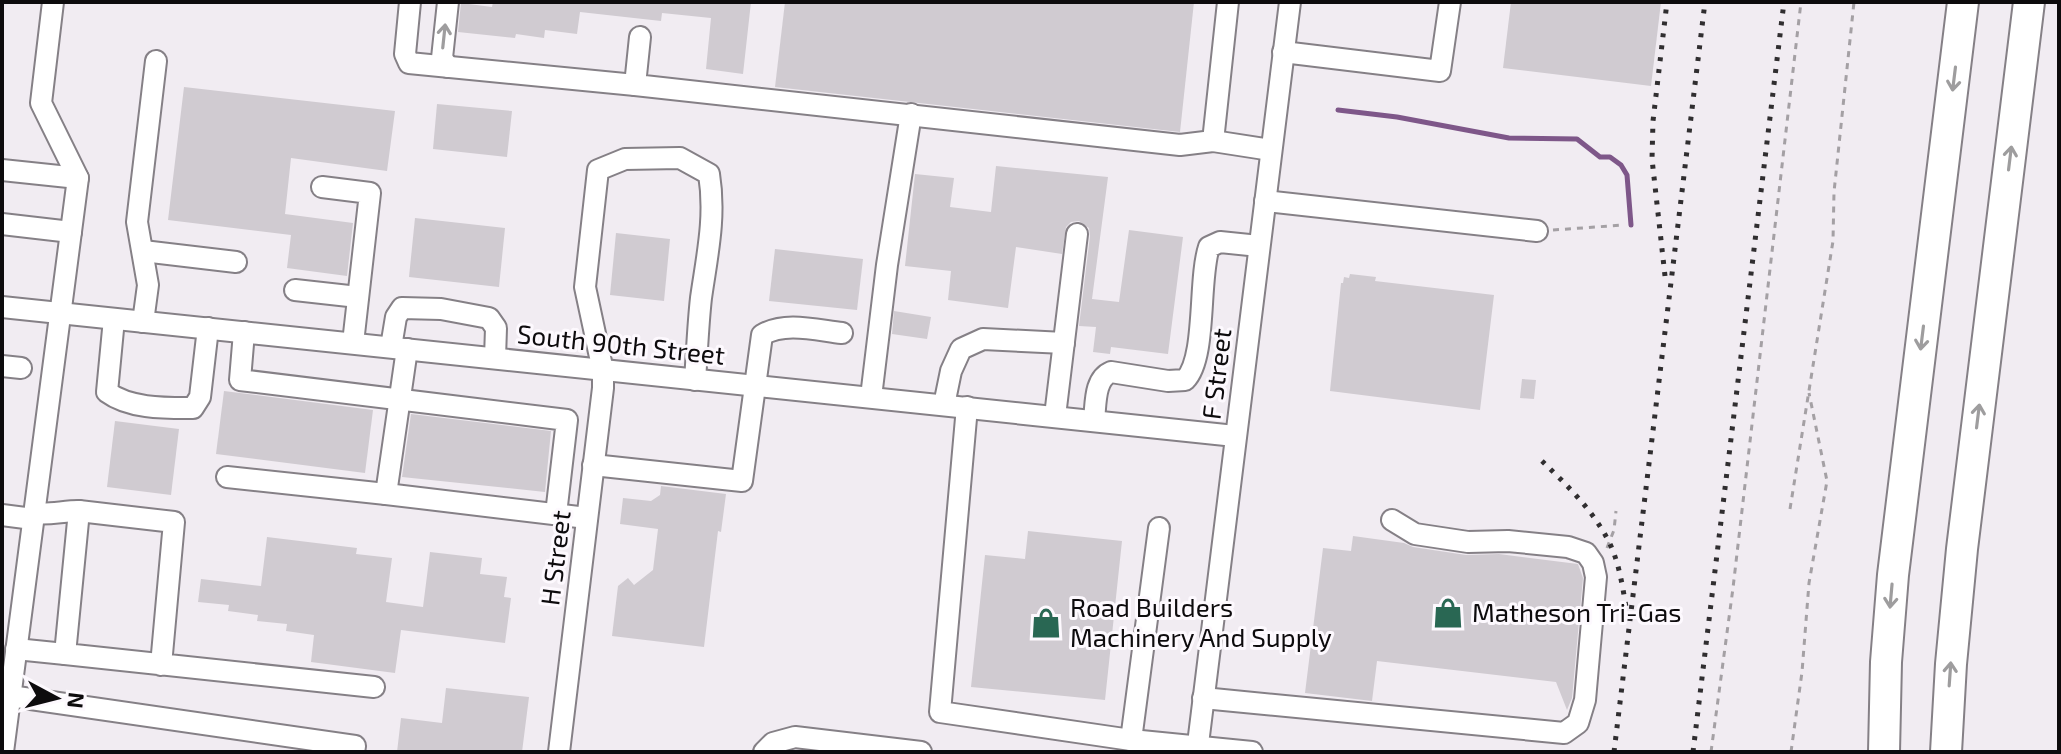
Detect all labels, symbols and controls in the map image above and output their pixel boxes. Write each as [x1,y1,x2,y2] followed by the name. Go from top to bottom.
[437,23,452,50] one-way arrow
[1946,66,1961,92] one-way arrow
[2003,146,2018,171] one-way arrow
[516,317,727,370] street label: South 90th Street
[1914,324,1929,350] one-way arrow
[1195,326,1236,421] street label: F Street
[1971,403,1986,430] one-way arrow
[533,508,576,607] street label: H Street
[1884,582,1899,609] one-way arrow
[1070,591,1332,652] place label: Road Builders Machinery And Supply
[1431,596,1465,630] shop icon: Matheson Tri-Gas
[1472,596,1681,627] place label: Matheson Tri-Gas
[1029,606,1063,640] shop icon: Road Builders Machinery And Supply
[16,658,96,738] north arrow
[1943,661,1958,688] one-way arrow
[63,691,91,710] text: N

